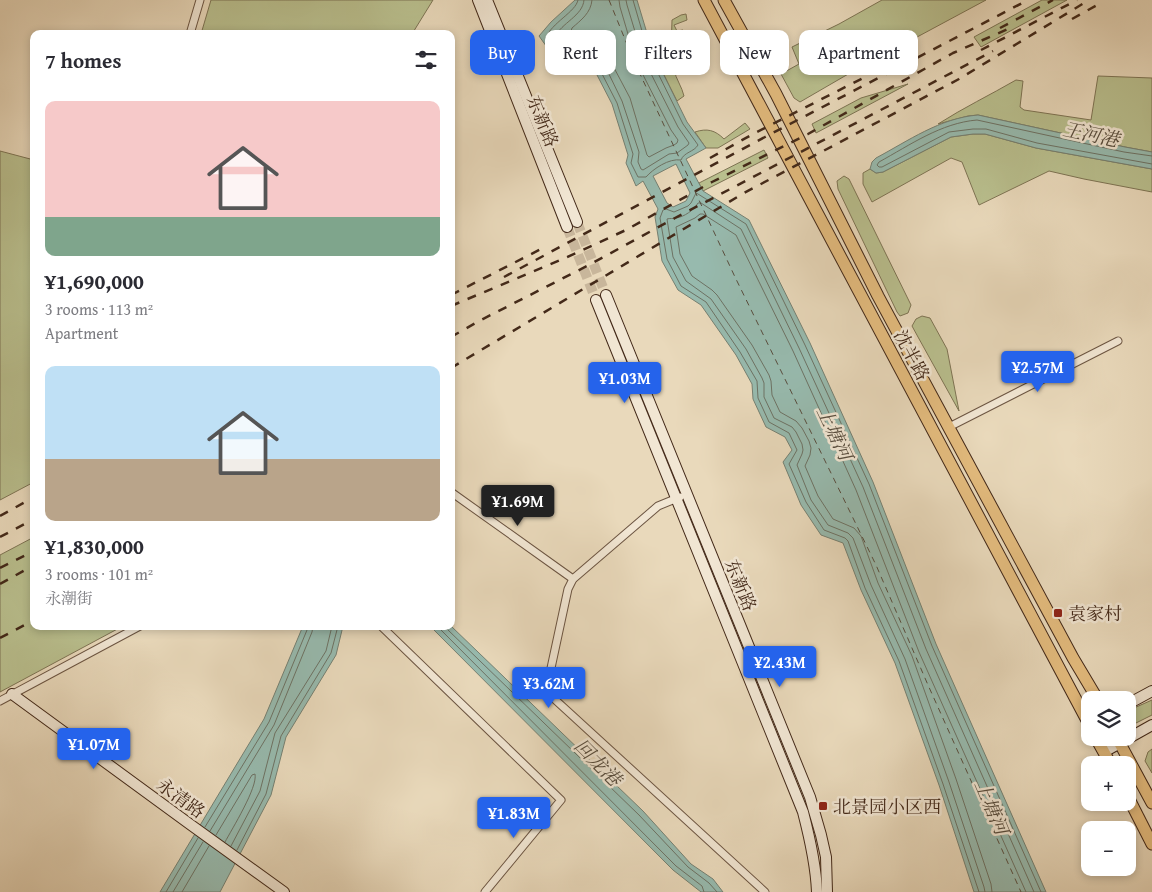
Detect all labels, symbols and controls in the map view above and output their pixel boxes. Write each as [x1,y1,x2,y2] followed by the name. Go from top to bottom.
[470,30,535,75] chip: Buy
[545,30,616,75] chip: Rent
[626,30,710,75] chip: Filters
[720,30,789,75] chip: New
[799,30,918,75] chip: Apartment
[45,45,121,76] text: 7 homes
[412,46,440,74] icon: filters
[520,91,566,151] street label: 东新路
[1060,114,1125,154] water label: 王河港
[198,133,288,223] icon: home
[45,266,144,297] text: ¥1,690,000
[45,297,153,321] text: 3 rooms · 113 m²
[45,321,118,345] text: Apartment
[887,325,937,385] street label: 沈半路
[997,350,1079,393] pin: ¥2.57M
[1012,355,1064,379] text: ¥2.57M
[584,362,666,404] pin: ¥1.03M
[599,366,651,390] text: ¥1.03M
[198,398,288,488] icon: home
[810,401,861,467] water label: 上塘河
[477,484,559,527] pin: ¥1.69M
[492,489,544,513] text: ¥1.69M
[45,531,144,562] text: ¥1,830,000
[718,555,764,615] street label: 东新路
[45,562,153,586] text: 3 rooms · 101 m²
[45,586,93,610] text: 永潮街
[1068,600,1122,627] place label: 袁家村
[1052,607,1064,619] marker: 袁家村
[739,646,821,688] pin: ¥2.43M
[754,650,806,674] text: ¥2.43M
[508,666,590,709] pin: ¥3.62M
[523,671,575,695] text: ¥3.62M
[1081,691,1136,876] map controls
[1081,691,1136,746] button: layers
[53,728,135,770] pin: ¥1.07M
[68,732,120,756] text: ¥1.07M
[568,732,630,794] water label: 回龙港
[1081,756,1136,811] button: +
[151,771,211,825] street label: 永清路
[968,775,1017,841] water label: 上塘河
[833,793,941,820] place label: 北景园小区西
[473,796,555,839] pin: ¥1.83M
[817,800,829,812] marker: 北景园小区西
[488,801,540,825] text: ¥1.83M
[1081,821,1136,876] button: −

